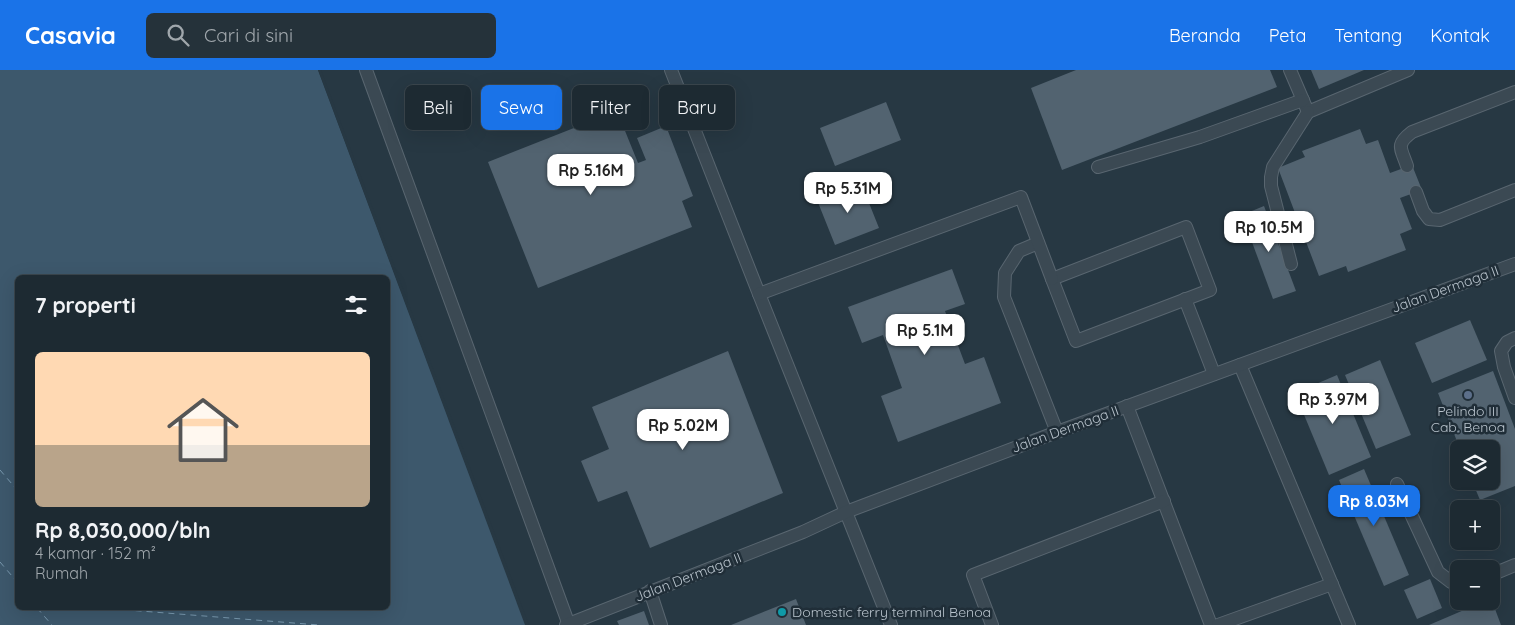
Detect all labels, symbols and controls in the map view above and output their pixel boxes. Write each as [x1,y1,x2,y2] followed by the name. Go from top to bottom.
[146,13,496,58] search box
[25,20,116,50] text: Casavia
[164,21,192,49] icon: search
[204,23,293,47] text: Cari di sini
[1169,24,1241,47] text: Beranda
[1269,24,1306,47] text: Peta
[1334,24,1402,47] text: Tentang
[1430,24,1490,47] text: Kontak
[405,85,471,130] chip: Beli
[481,85,562,130] chip: Sewa
[572,85,649,130] chip: Filter
[659,85,735,130] chip: Baru
[539,154,643,196] pin: Rp 5.16M
[558,160,624,180] text: Rp 5.16M
[796,172,900,214] pin: Rp 5.31M
[815,178,881,198] text: Rp 5.31M
[1217,210,1321,253] pin: Rp 10.5M
[1235,217,1303,237] text: Rp 10.5M
[1389,261,1501,317] street label: Jalan Dermaga II
[342,291,370,319] icon: filters
[35,292,136,318] text: 7 properti
[879,314,971,356] pin: Rp 5.1M
[897,320,953,340] text: Rp 5.1M
[1281,382,1385,425] pin: Rp 3.97M
[158,385,248,475] icon: home
[1299,389,1367,409] text: Rp 3.97M
[1462,389,1474,401] marker: Pelindo III Cab. Benoa
[1009,401,1121,457] street label: Jalan Dermaga II
[1431,402,1505,436] place label: Pelindo III Cab. Benoa
[631,408,735,451] pin: Rp 5.02M
[648,415,718,435] text: Rp 5.02M
[1450,440,1500,610] map controls
[1450,440,1500,490] button: layers
[1322,484,1426,527] pin: Rp 8.03M
[1339,491,1409,511] text: Rp 8.03M
[1450,500,1500,550] button: +
[35,517,211,543] text: Rp 8,030,000/bln
[35,543,156,563] text: 4 kamar · 152 m²
[632,548,744,606] street label: Jalan Dermaga II
[1450,560,1500,610] button: −
[35,563,88,583] text: Rumah
[792,603,991,621] place label: Domestic ferry terminal Benoa
[776,606,788,618] marker: Domestic ferry terminal Benoa

